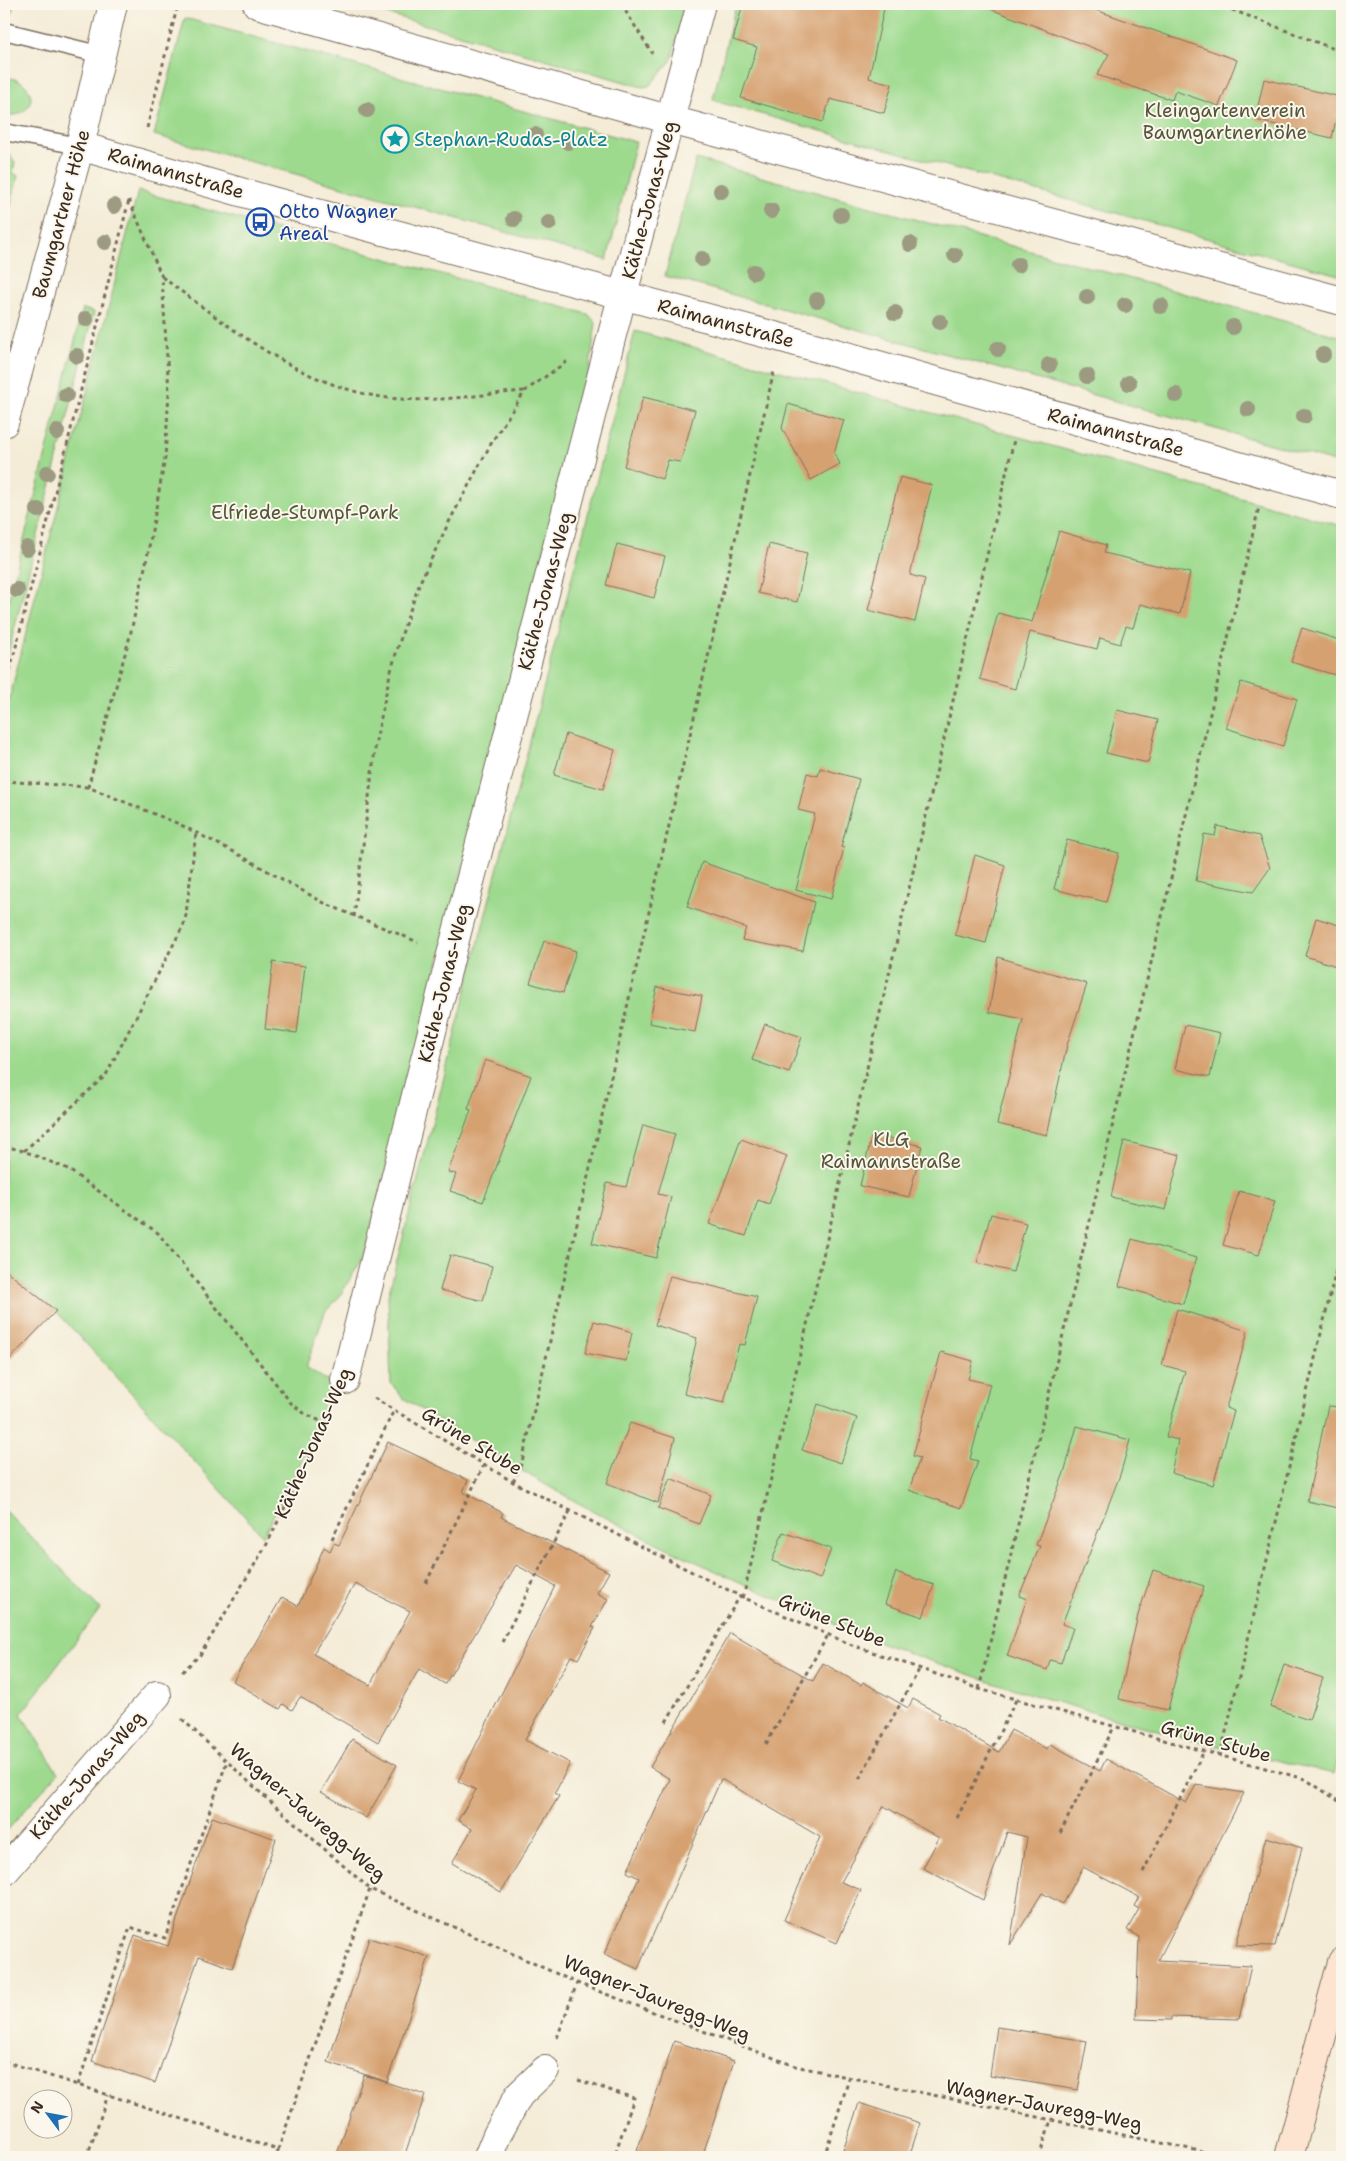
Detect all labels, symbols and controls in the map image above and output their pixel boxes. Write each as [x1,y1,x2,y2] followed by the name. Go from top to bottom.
[1143,98,1307,145] park label: Kleingartenverein Baumgartnerhöhe
[616,118,682,282] street label: Käthe-Jonas-Weg
[380,124,410,154] place icon: Stephan-Rudas-Platz
[26,127,96,301] street label: Baumgartner Höhe
[414,127,608,152] place label: Stephan-Rudas-Platz
[105,142,247,204] street label: Raimannstraße
[279,199,398,246] place label: Otto Wagner Areal
[245,207,275,237] bus stop icon: Otto Wagner Areal
[655,293,797,353] street label: Raimannstraße
[1045,402,1187,462] street label: Raimannstraße
[211,500,399,525] park label: Elfriede-Stumpf-Park
[512,509,578,673] street label: Käthe-Jonas-Weg
[412,901,476,1065] street label: Käthe-Jonas-Weg
[821,1127,961,1174] park label: KLG Raimannstraße
[268,1363,358,1523] street label: Käthe-Jonas-Weg
[417,1401,527,1481] street label: Grüne Stube
[775,1587,889,1653] street label: Grüne Stube
[24,1705,150,1845] street label: Käthe-Jonas-Weg
[1158,1714,1274,1768] street label: Grüne Stube
[224,1737,392,1887] street label: Wagner-Jauregg-Weg
[560,1949,754,2047] street label: Wagner-Jauregg-Weg
[944,2074,1144,2136] street label: Wagner-Jauregg-Weg
[22,2088,72,2138] north arrow
[26,2098,48,2117] text: N

